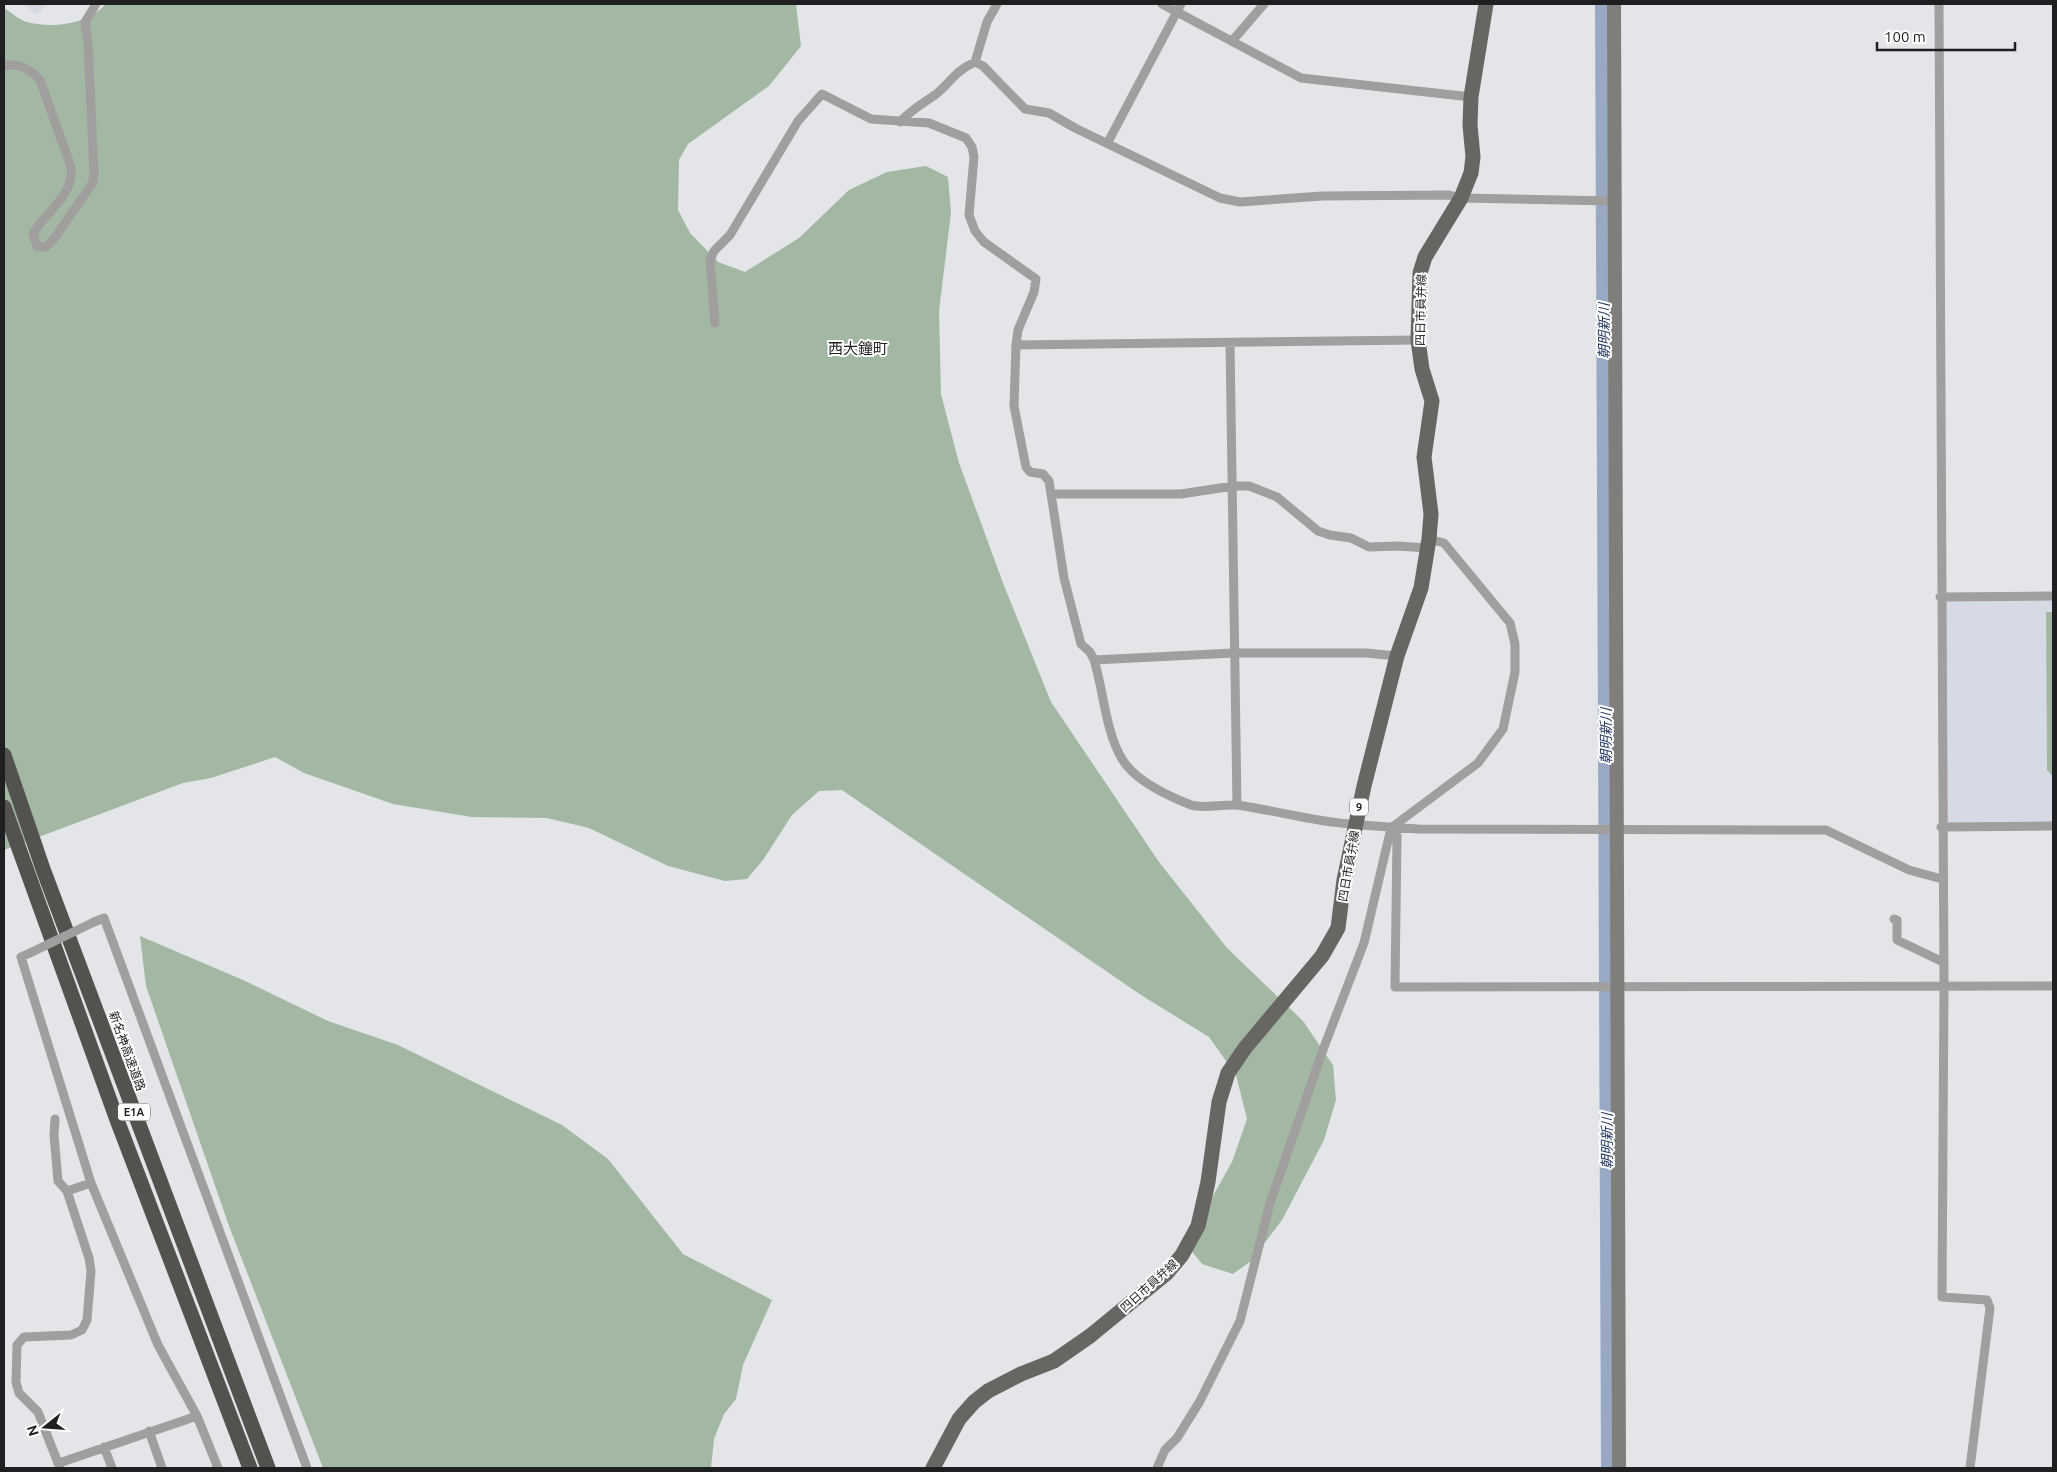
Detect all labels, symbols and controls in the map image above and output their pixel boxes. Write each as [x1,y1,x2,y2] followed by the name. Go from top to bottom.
[1877,20,2014,52] scale bar
[1884,28,1926,45] text: 100 m
[1413,274,1428,346] street label: 四日市員弁線
[1596,301,1612,359] water label: 朝明新川
[828,340,888,357] district label: 西大鐘町
[1598,706,1614,764] water label: 朝明新川
[1350,799,1368,816] road number: 9
[1336,829,1361,903] street label: 四日市員弁線
[107,1009,148,1093] street label: 新名神高速道路
[118,1104,150,1120] road number: E1A
[1599,1111,1615,1169] water label: 朝明新川
[1118,1257,1180,1315] street label: 四日市員弁線
[20,1402,70,1452] north arrow
[23,1423,42,1438] text: N

